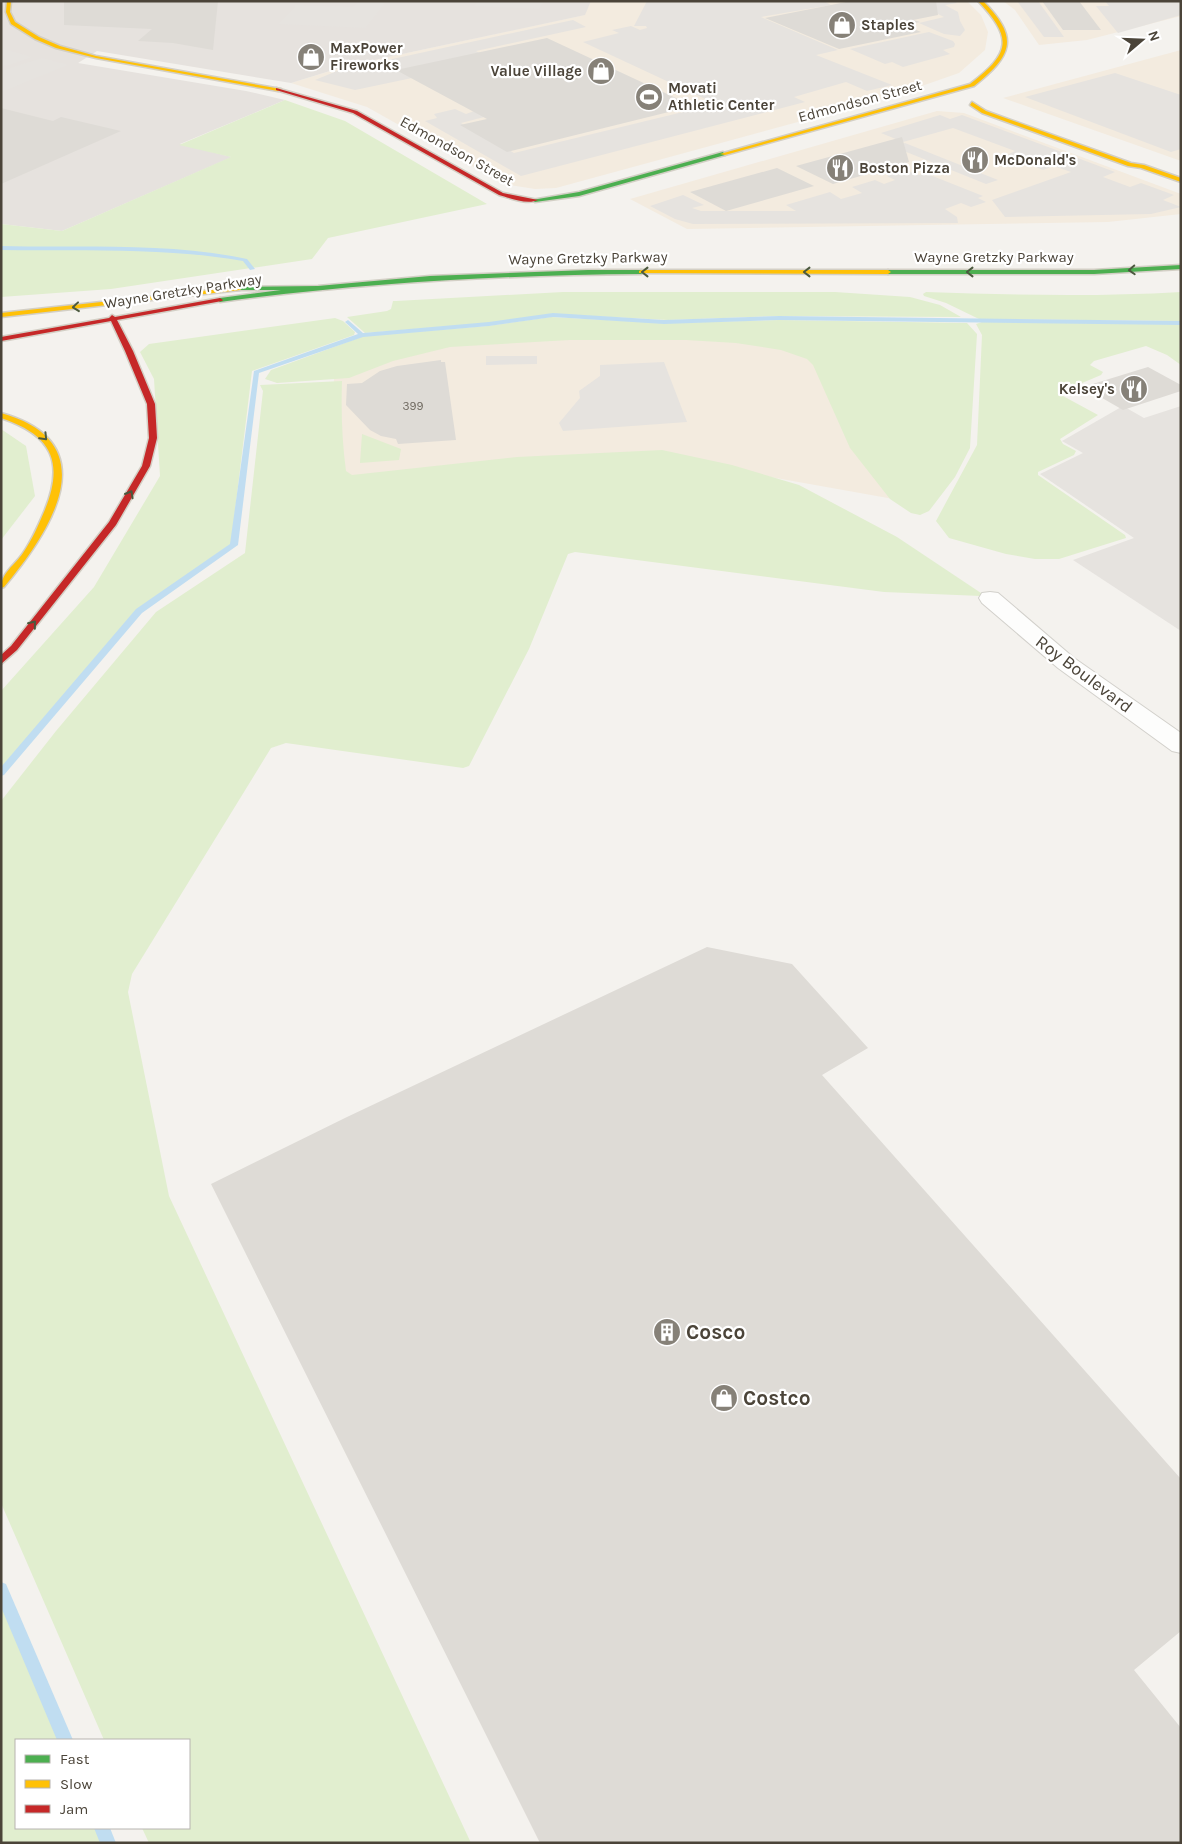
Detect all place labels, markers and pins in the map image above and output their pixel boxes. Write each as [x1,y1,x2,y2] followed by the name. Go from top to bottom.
[827,10,857,40] shop icon: Staples
[861,16,915,34] place label: Staples
[330,39,403,74] place label: MaxPower Fireworks
[296,42,326,72] shop icon: MaxPower Fireworks
[586,56,616,86] shop icon: Value Village
[491,62,582,80] place label: Value Village
[668,79,774,114] place label: Movati Athletic Center
[634,82,664,112] sports icon: Movati Athletic Center
[960,145,990,175] restaurant icon: McDonald's
[994,151,1076,169] place label: McDonald's
[825,153,855,183] restaurant icon: Boston Pizza
[859,159,950,177] place label: Boston Pizza
[1119,374,1149,404] restaurant icon: Kelsey's
[1059,380,1115,398] place label: Kelsey's
[652,1317,682,1347] building icon: Cosco
[686,1320,745,1344] place label: Cosco
[709,1383,739,1413] shop icon: Costco
[743,1386,811,1410] place label: Costco

